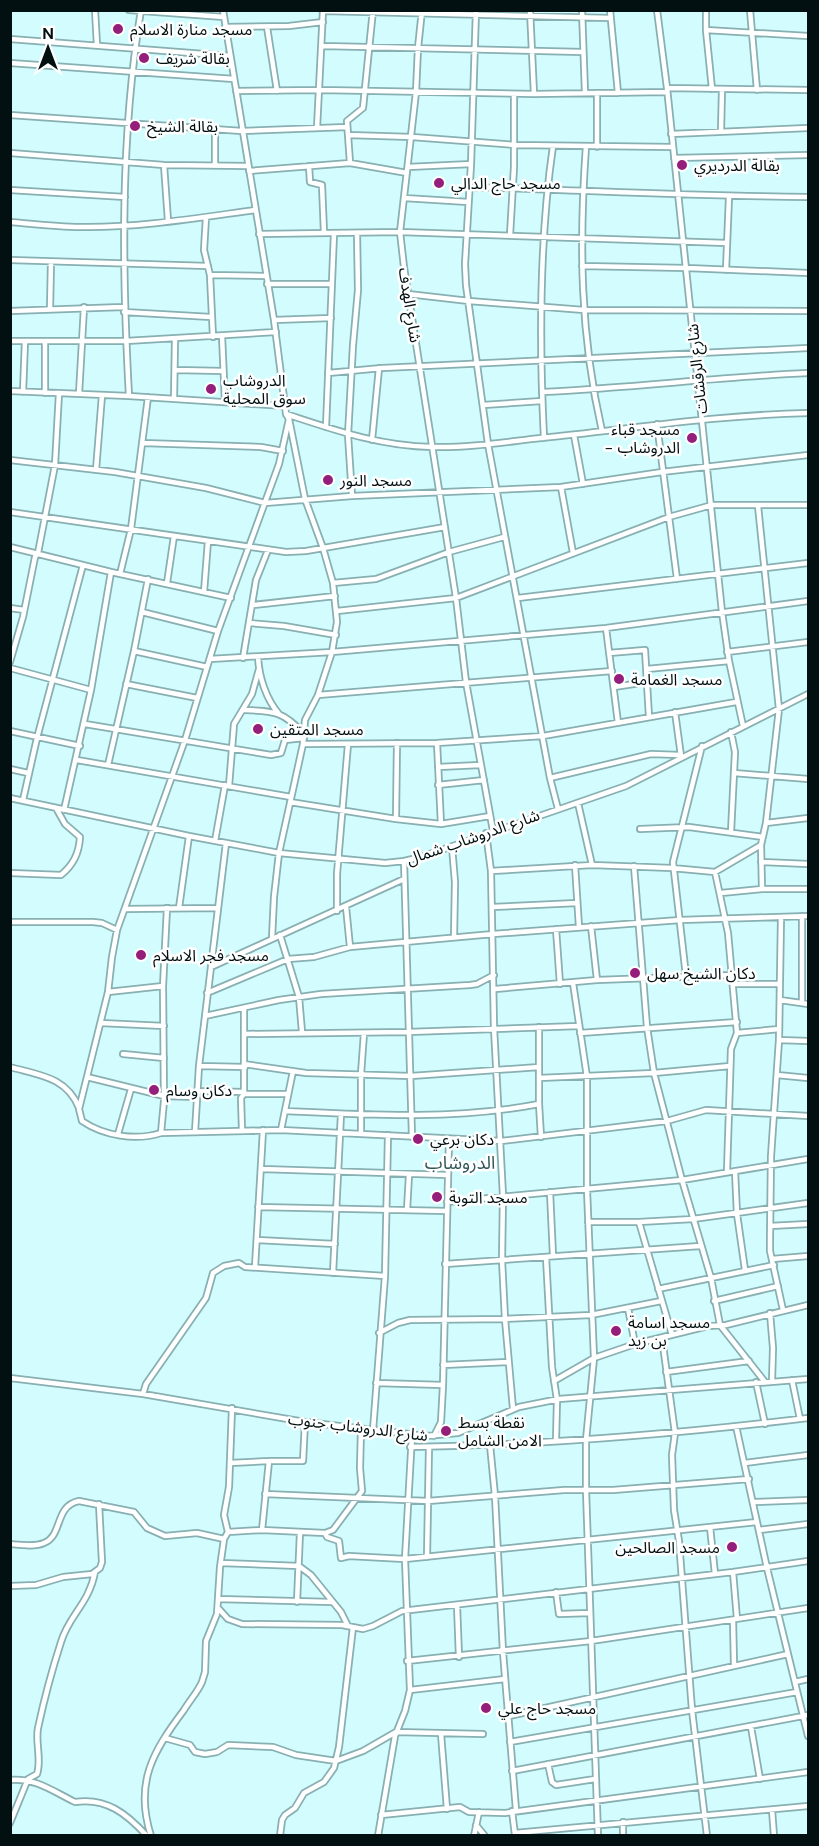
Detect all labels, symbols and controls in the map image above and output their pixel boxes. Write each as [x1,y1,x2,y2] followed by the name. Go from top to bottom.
[18,18,78,78] north arrow
[130,19,252,42] place label: مسجد منارة الاسلام
[111,22,125,36] marker: مسجد منارة الاسلام
[42,23,54,44] text: N
[156,48,230,69] place label: بقالة شريف
[137,51,151,65] marker: بقالة شريف
[147,116,218,139] place label: بقالة الشيخ
[128,119,142,133] marker: بقالة الشيخ
[694,155,780,177] place label: بقالة الدرديري
[675,158,689,172] marker: بقالة الدرديري
[451,173,561,196] place label: مسجد حاج الدالي
[432,176,446,190] marker: مسجد حاج الدالي
[392,266,426,344] street label: شارع الهدف
[682,323,714,415] street label: شارع الرقشات
[223,370,306,409] place label: الدروشاب سوق المحلية
[204,382,218,396] marker: الدروشاب سوق المحلية
[604,419,680,458] place label: مسجد قباء - الدروشاب
[685,431,699,445] marker: مسجد قباء - الدروشاب
[339,470,412,491] place label: مسجد النور
[321,473,335,487] marker: مسجد النور
[631,669,722,690] place label: مسجد الغمامة
[612,672,626,686] marker: مسجد الغمامة
[270,719,364,740] place label: مسجد المتقين
[251,722,265,736] marker: مسجد المتقين
[403,804,543,872] street label: شارع الدروشاب شمال
[153,945,269,968] place label: مسجد فجر الاسلام
[134,948,148,962] marker: مسجد فجر الاسلام
[647,963,756,986] place label: دكان الشيخ سهل
[628,966,642,980] marker: دكان الشيخ سهل
[166,1080,232,1103] place label: دكان وسام
[147,1083,161,1097] marker: دكان وسام
[430,1129,494,1151] place label: دكان برعي
[411,1132,425,1146] marker: دكان برعي
[425,1151,495,1175] district label: الدروشاب
[449,1187,528,1208] place label: مسجد التوبة
[430,1190,444,1204] marker: مسجد التوبة
[628,1312,710,1351] place label: مسجد اسامة بن زيد
[609,1324,623,1338] marker: مسجد اسامة بن زيد
[287,1408,429,1448] street label: شارع الدروشاب جنوب
[458,1412,542,1451] place label: نقطة بسط الامن الشامل
[439,1424,453,1438] marker: نقطة بسط الامن الشامل
[615,1537,720,1558] place label: مسجد الصالحين
[725,1540,739,1554] marker: مسجد الصالحين
[498,1698,596,1721] place label: مسجد حاج علي
[479,1701,493,1715] marker: مسجد حاج علي

